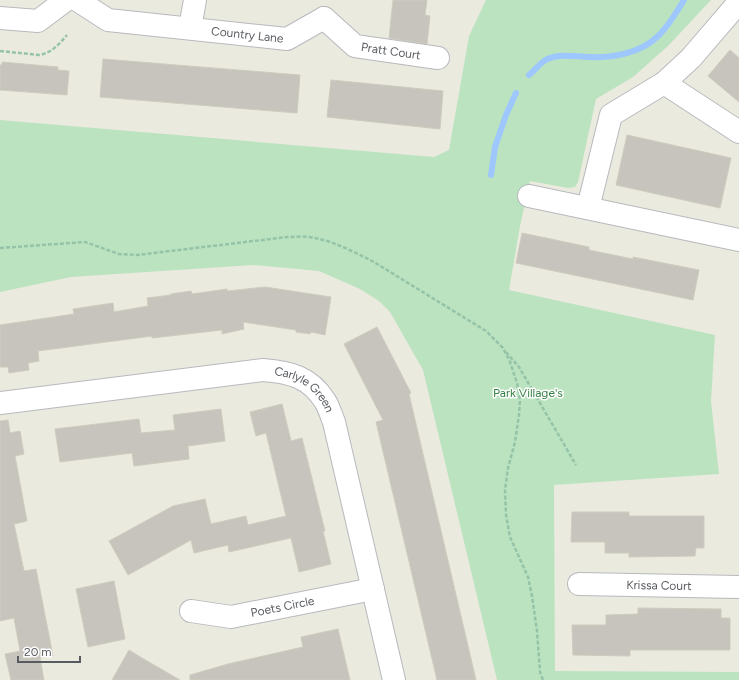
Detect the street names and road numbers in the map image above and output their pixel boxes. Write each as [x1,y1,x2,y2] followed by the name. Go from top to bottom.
[211,24,285,46] street label: Country Lane
[360,40,422,62] street label: Pratt Court
[273,364,337,415] street label: Carlyle Green
[626,578,692,593] street label: Krissa Court
[249,594,316,620] street label: Poets Circle

